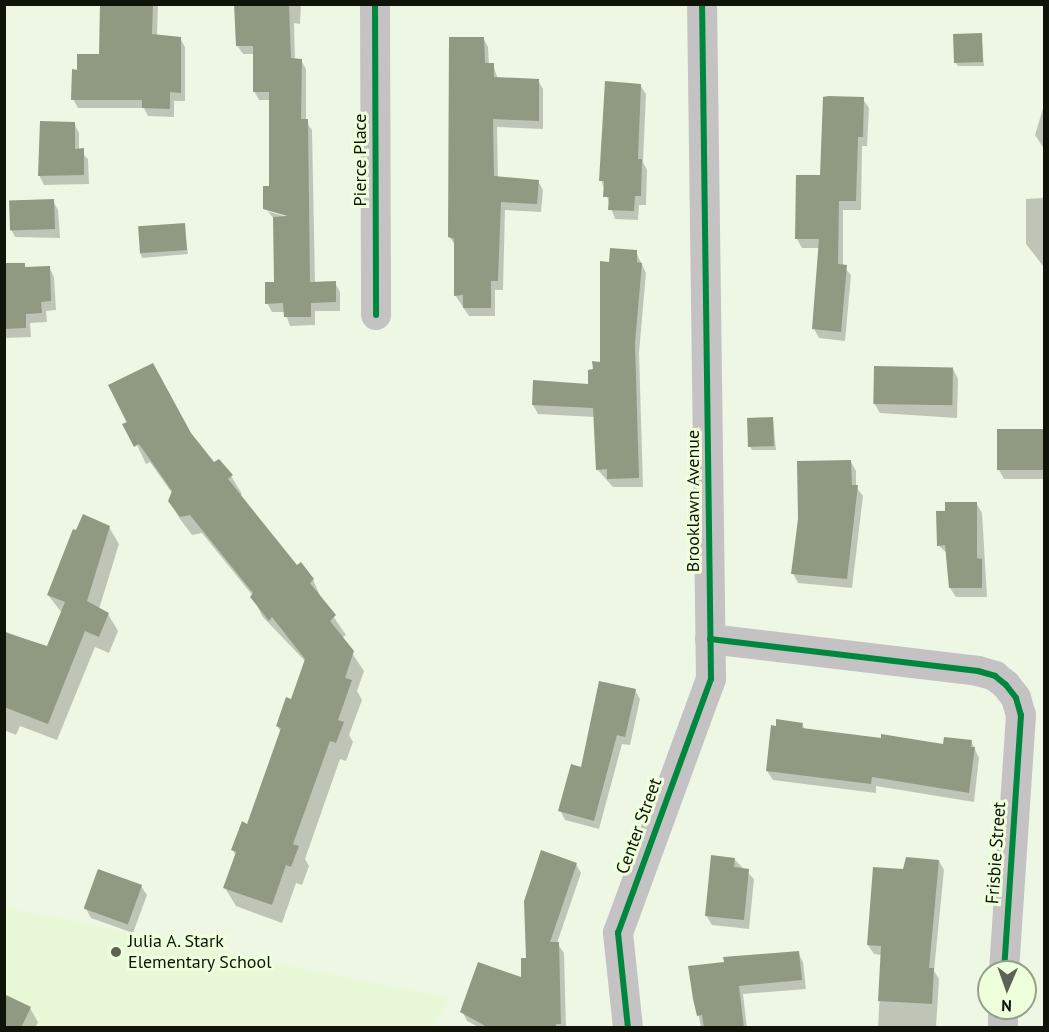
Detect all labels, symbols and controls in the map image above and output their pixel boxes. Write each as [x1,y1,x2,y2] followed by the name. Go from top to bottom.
[349,114,371,206] street label: Pierce Place
[682,430,704,572] street label: Brooklawn Avenue
[612,775,666,877] street label: Center Street
[982,801,1010,905] street label: Frisbie Street
[128,931,272,974] place label: Julia A. Stark Elementary School
[109,945,123,959] marker: Julia A. Stark Elementary School
[977,960,1037,1020] north arrow
[1001,996,1012,1016] text: N

